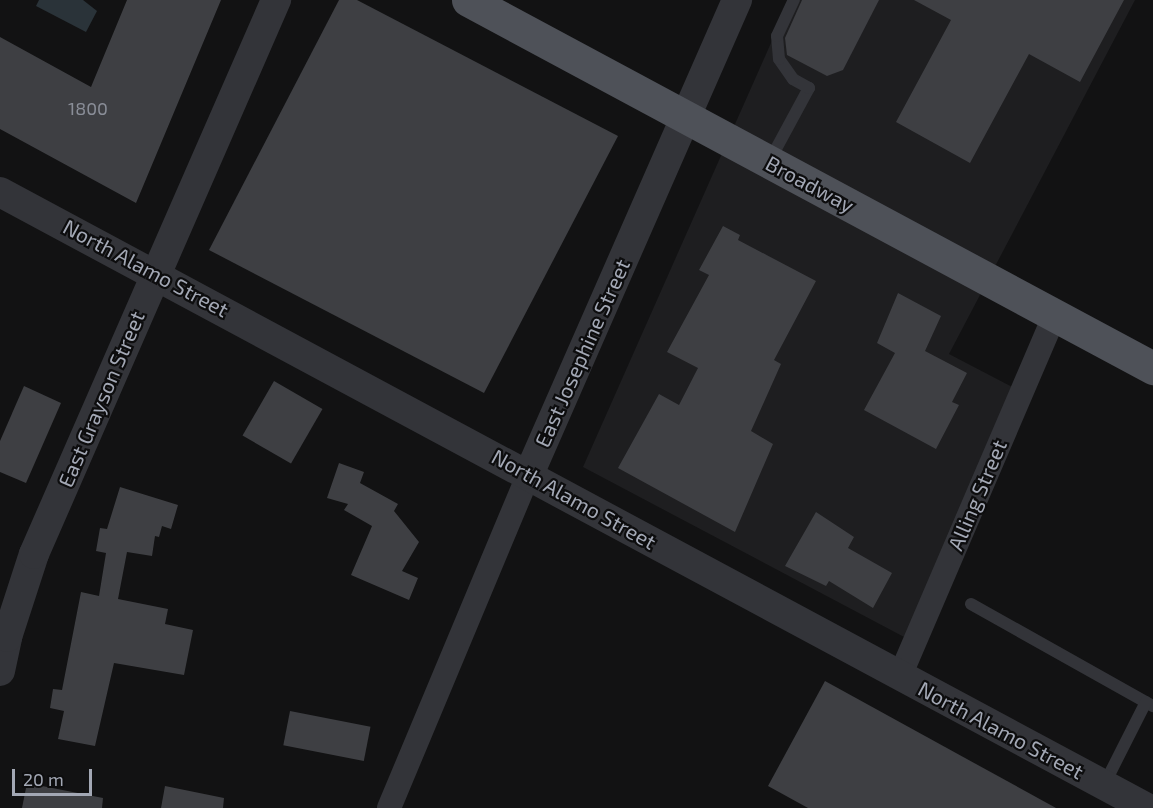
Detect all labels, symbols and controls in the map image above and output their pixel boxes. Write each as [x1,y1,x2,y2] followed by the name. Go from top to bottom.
[68,97,108,119] house number: 1800
[761,150,859,218] street label: Broadway
[59,214,233,322] street label: North Alamo Street
[529,255,635,451] street label: East Josephine Street
[53,307,149,491] street label: East Grayson Street
[942,436,1012,554] street label: Alling Street
[487,443,661,555] street label: North Alamo Street
[914,676,1088,784] street label: North Alamo Street
[15,757,94,795] scale bar
[23,768,64,790] text: 20 m

